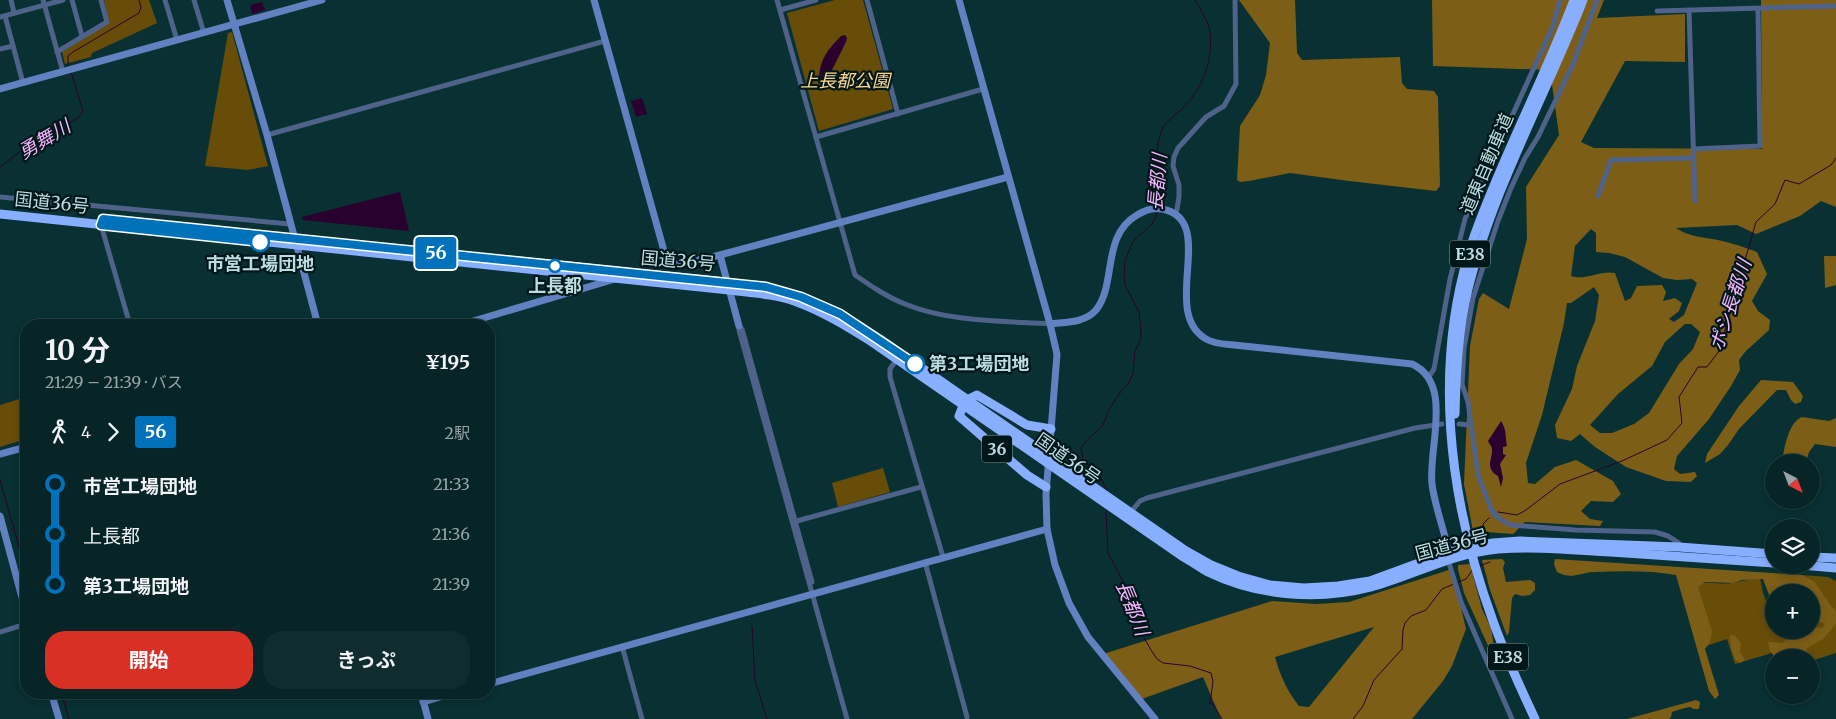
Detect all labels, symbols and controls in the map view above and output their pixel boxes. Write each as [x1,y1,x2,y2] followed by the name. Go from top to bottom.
[800,69,893,92] park label: 上長都公園
[1455,110,1518,218] street label: 道東自動車道
[13,113,76,164] water label: 勇舞川
[1143,151,1172,211] water label: 長都川
[14,187,91,218] street label: 国道36号
[250,232,270,252] marker: 市営工場団地
[414,237,458,269] line badge: 56
[1450,240,1490,268] road number: E38
[425,241,447,264] text: 56
[640,246,716,275] street label: 国道36号
[206,252,314,275] place label: 市営工場団地
[1704,254,1757,354] water label: ポシ長都川
[548,259,562,273] marker: 上長都
[528,274,582,297] place label: 上長都
[45,332,110,368] text: 10 分
[425,350,470,374] text: ¥195
[929,352,1029,375] place label: 第3工場団地
[905,354,925,374] marker: 第3工場団地
[45,372,183,392] text: 21:29 – 21:39 · バス
[45,418,73,446] icon: walk
[99,418,127,446] icon: forward
[145,420,166,443] text: 56
[81,422,91,442] text: 4
[444,423,470,443] text: 2駅
[1031,428,1106,490] street label: 国道36号
[982,436,1012,462] road number: 36
[1765,454,1820,509] north arrow
[1765,454,1820,704] map controls
[83,474,197,498] text: 市営工場団地
[433,474,470,494] text: 21:33
[1765,519,1820,574] button: layers
[83,524,140,548] text: 上長都
[432,524,470,544] text: 21:36
[1413,524,1491,565] street label: 国道36号
[83,574,189,598] text: 第3工場団地
[432,574,470,594] text: 21:39
[1111,577,1156,641] water label: 長都川
[1765,584,1820,639] button: +
[45,631,253,689] button: 開始
[263,631,470,689] button: きっぷ
[1488,644,1528,670] road number: E38
[1765,649,1820,704] button: −

